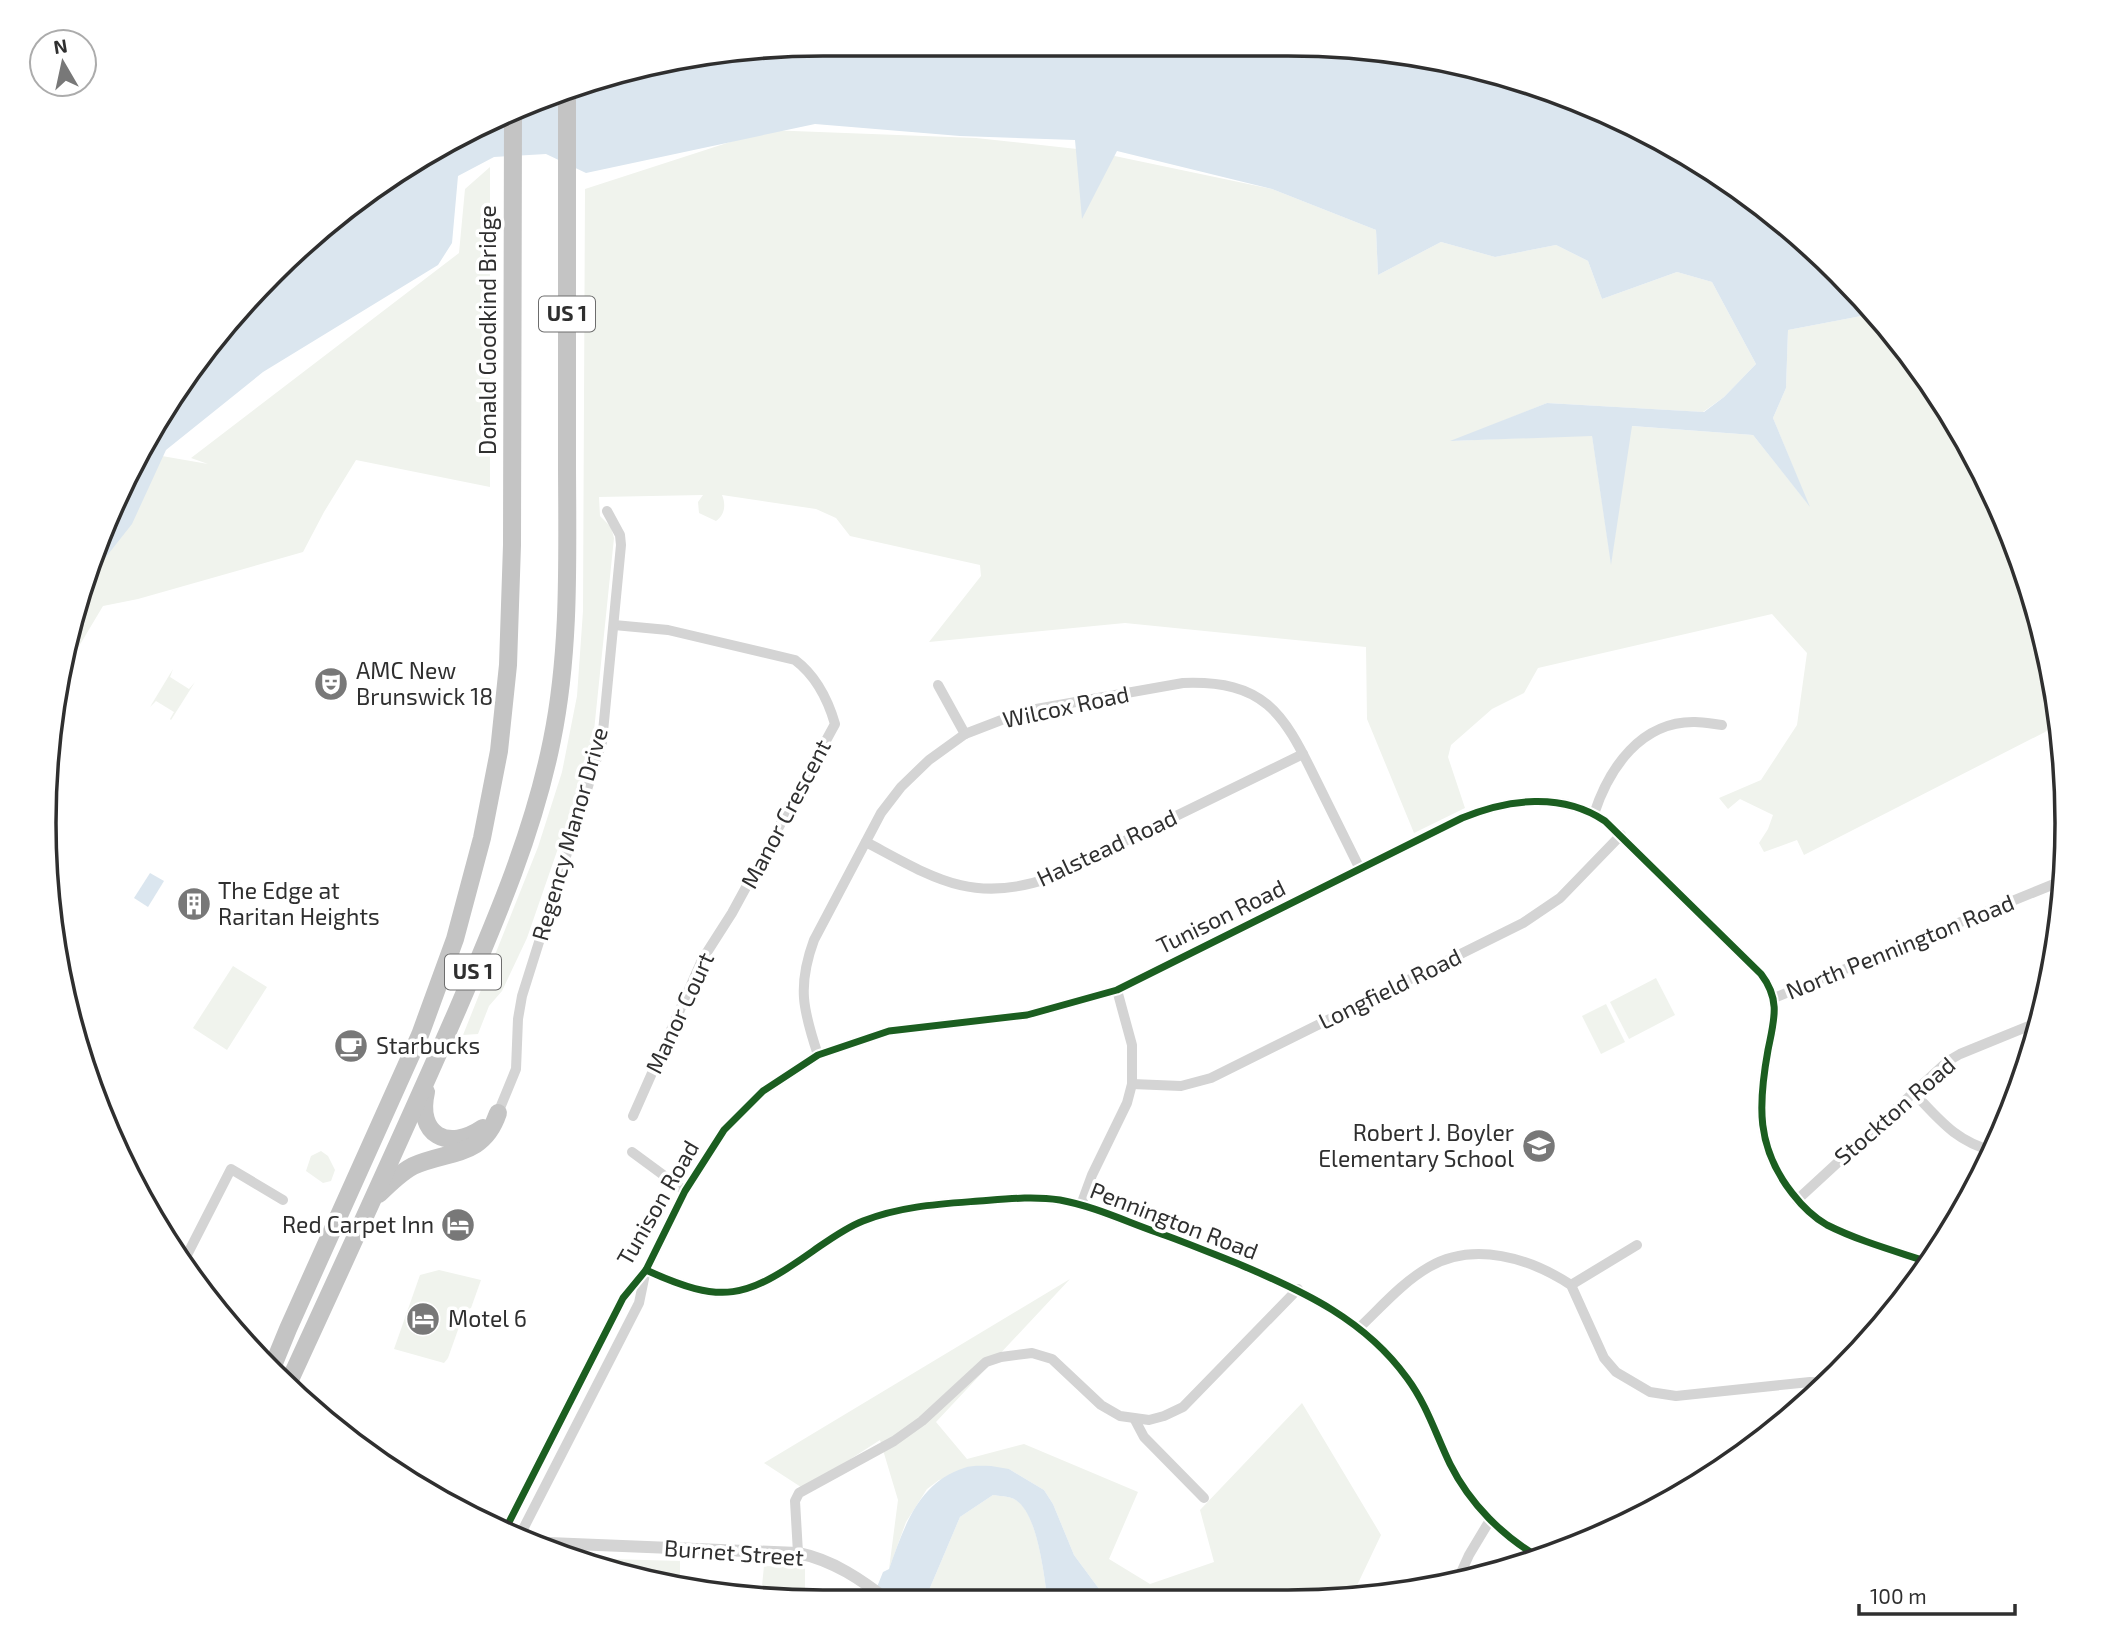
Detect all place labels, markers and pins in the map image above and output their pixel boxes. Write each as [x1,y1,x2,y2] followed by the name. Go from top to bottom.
[356,656,493,710] place label: AMC New Brunswick 18
[312,665,350,703] theatre icon: AMC New Brunswick 18
[218,876,380,930] place label: The Edge at Raritan Heights
[175,885,213,923] building icon: The Edge at Raritan Heights
[332,1027,370,1065] cafe icon: Starbucks
[376,1031,480,1059] place label: Starbucks
[1318,1118,1514,1172] place label: Robert J. Boyler Elementary School
[1520,1127,1558,1165] school or university icon: Robert J. Boyler Elementary School
[439,1206,477,1244] hotel icon: Red Carpet Inn
[282,1210,434,1238] place label: Red Carpet Inn
[404,1300,442,1338] hotel icon: Motel 6
[448,1304,527,1332] place label: Motel 6

